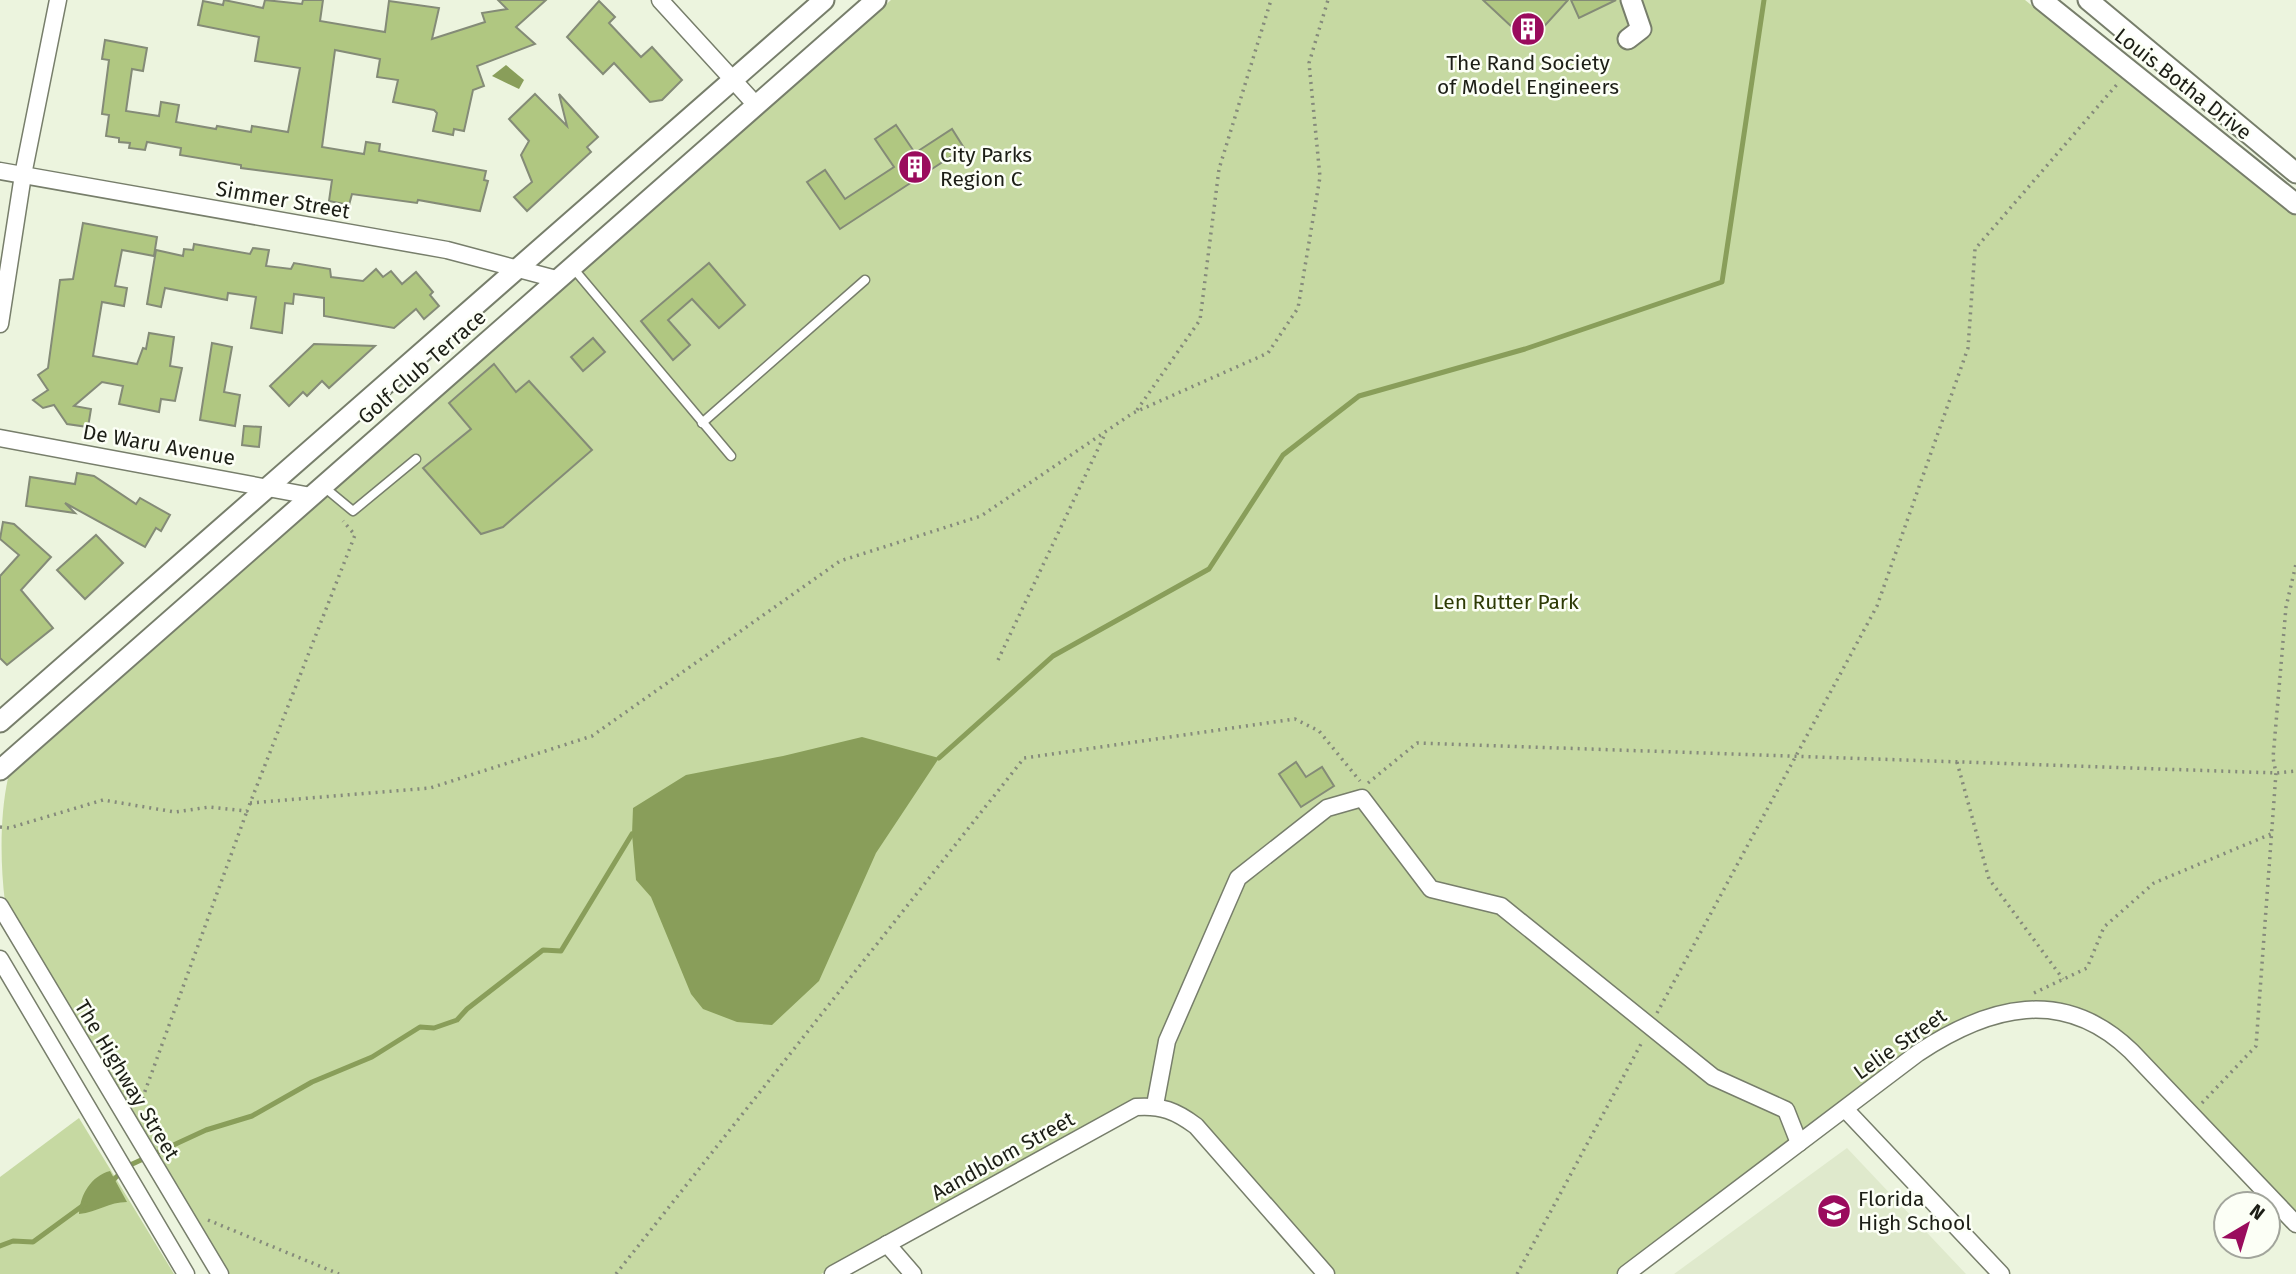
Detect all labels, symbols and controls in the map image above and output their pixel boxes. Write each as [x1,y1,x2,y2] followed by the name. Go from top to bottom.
[1509,10,1547,48] building icon: The Rand Society of Model Engineers
[2109,22,2257,146] street label: Louis Botha Drive
[1437,50,1619,100] place label: The Rand Society of Model Engineers
[940,142,1032,192] place label: City Parks Region C
[896,148,934,186] building icon: City Parks Region C
[214,175,352,225] street label: Simmer Street
[353,304,491,430] street label: Golf Club Terrace
[81,419,237,471] street label: De Waru Avenue
[1433,589,1579,615] park label: Len Rutter Park
[69,995,185,1165] street label: The Highway Street
[1849,1002,1952,1085] street label: Lelie Street
[927,1106,1079,1206] street label: Aandblom Street
[1858,1186,1971,1236] place label: Florida High School
[2212,1190,2282,1260] north arrow
[1815,1192,1853,1230] school or university icon: Florida High School
[2245,1199,2269,1225] text: N

